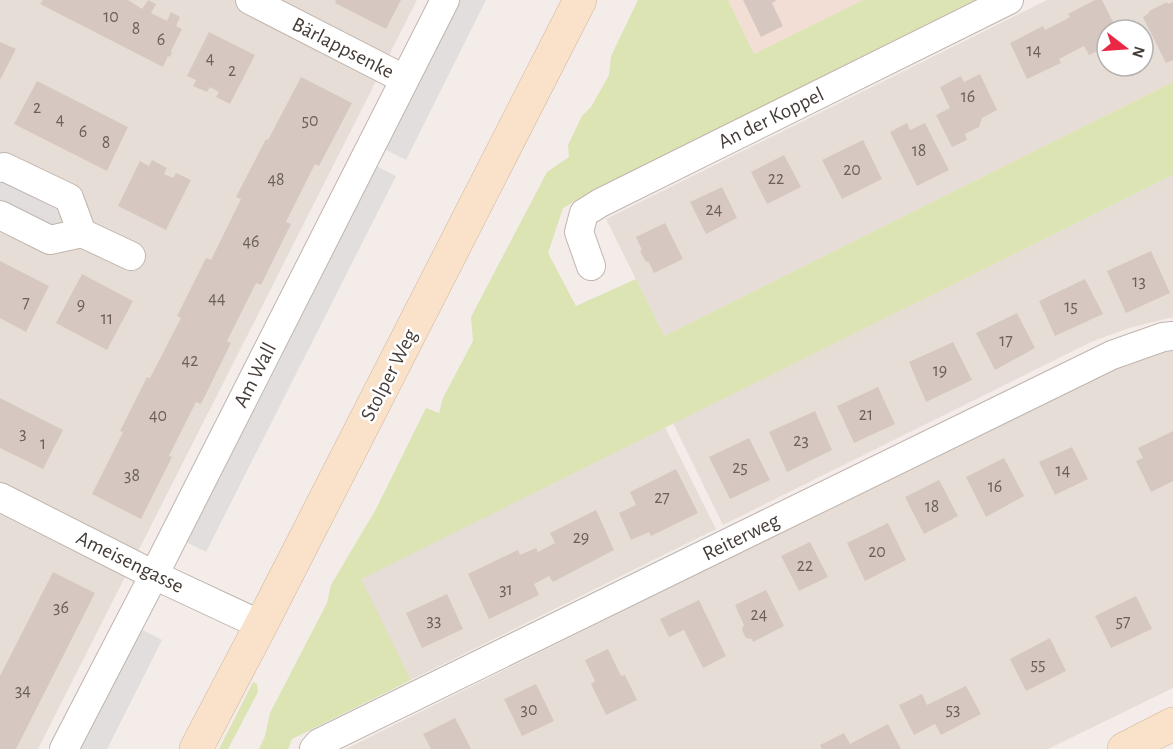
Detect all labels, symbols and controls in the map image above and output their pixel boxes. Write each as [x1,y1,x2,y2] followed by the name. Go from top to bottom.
[103,8,119,26] house number: 10
[289,13,397,83] street label: Bärlappsenke
[1095,18,1155,78] north arrow
[132,20,140,38] house number: 8
[157,31,165,49] house number: 6
[1027,42,1042,60] house number: 14
[1129,44,1148,60] text: N
[206,50,215,68] house number: 4
[228,62,236,80] house number: 2
[715,83,827,153] street label: An der Koppel
[961,88,975,106] house number: 16
[33,99,41,117] house number: 2
[56,111,65,129] house number: 4
[301,112,319,130] house number: 50
[79,123,87,141] house number: 6
[102,134,110,152] house number: 8
[912,142,926,160] house number: 18
[843,161,861,179] house number: 20
[768,170,784,188] house number: 22
[267,171,285,189] house number: 48
[706,201,723,219] house number: 24
[242,233,260,251] house number: 46
[1132,273,1146,291] house number: 13
[208,290,226,308] house number: 44
[22,294,30,312] house number: 7
[77,296,85,314] house number: 9
[1064,298,1078,316] house number: 15
[101,310,113,328] house number: 11
[357,325,421,424] street label: Stolper Weg
[999,332,1013,350] house number: 17
[230,339,280,411] street label: Am Wall
[182,352,198,370] house number: 42
[933,362,947,380] house number: 19
[859,406,873,424] house number: 21
[149,407,167,425] house number: 40
[19,425,27,443] house number: 3
[793,432,809,450] house number: 23
[40,435,46,453] house number: 1
[732,459,748,477] house number: 25
[1056,462,1071,480] house number: 14
[124,467,140,485] house number: 38
[988,478,1002,496] house number: 16
[654,489,670,507] house number: 27
[925,498,939,516] house number: 18
[699,509,783,564] street label: Reiterweg
[73,527,187,597] street label: Ameisengasse
[573,529,589,547] house number: 29
[868,543,886,561] house number: 20
[797,557,813,575] house number: 22
[499,581,513,599] house number: 31
[53,599,69,617] house number: 36
[751,606,768,624] house number: 24
[427,612,441,630] house number: 33
[1115,613,1131,631] house number: 57
[1030,656,1046,674] house number: 55
[15,682,31,700] house number: 34
[521,701,537,719] house number: 30
[946,701,960,719] house number: 53

